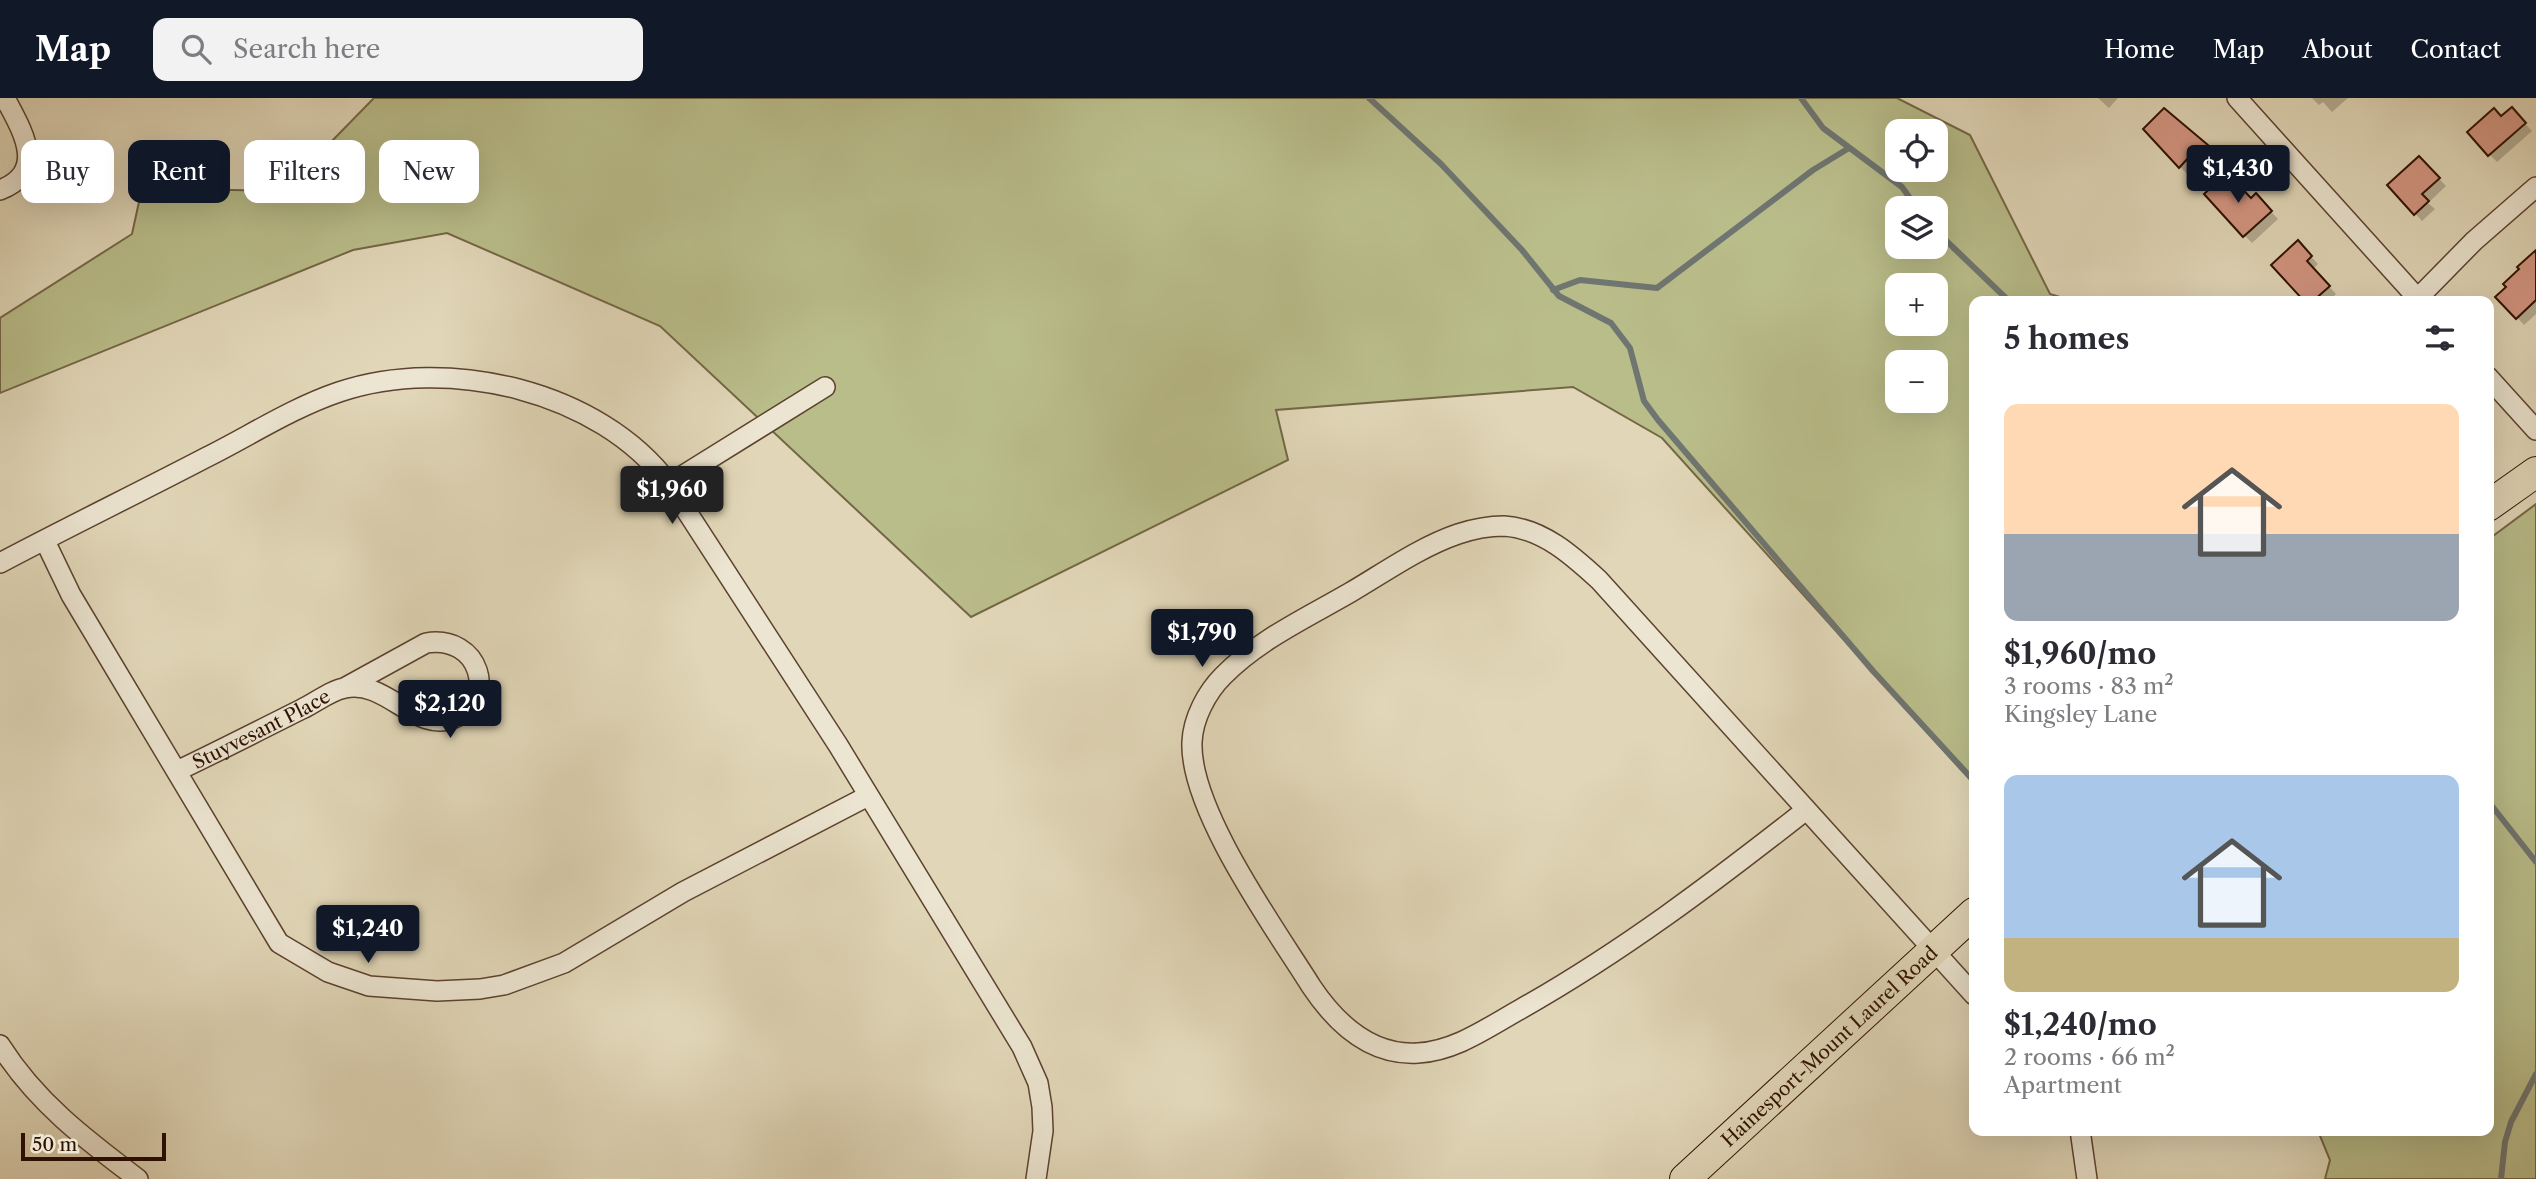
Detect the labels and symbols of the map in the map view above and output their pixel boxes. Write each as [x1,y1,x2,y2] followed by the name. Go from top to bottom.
[2181,146,2295,205] pin: $1,430
[615,466,729,526] pin: $1,960
[1145,610,1259,669] pin: $1,790
[393,680,507,740] pin: $2,120
[188,684,334,773] street label: Stuyvesant Place
[311,906,425,965] pin: $1,240
[1716,941,1942,1151] street label: Hainesport-Mount Laurel Road
[21,1130,166,1162] scale bar

